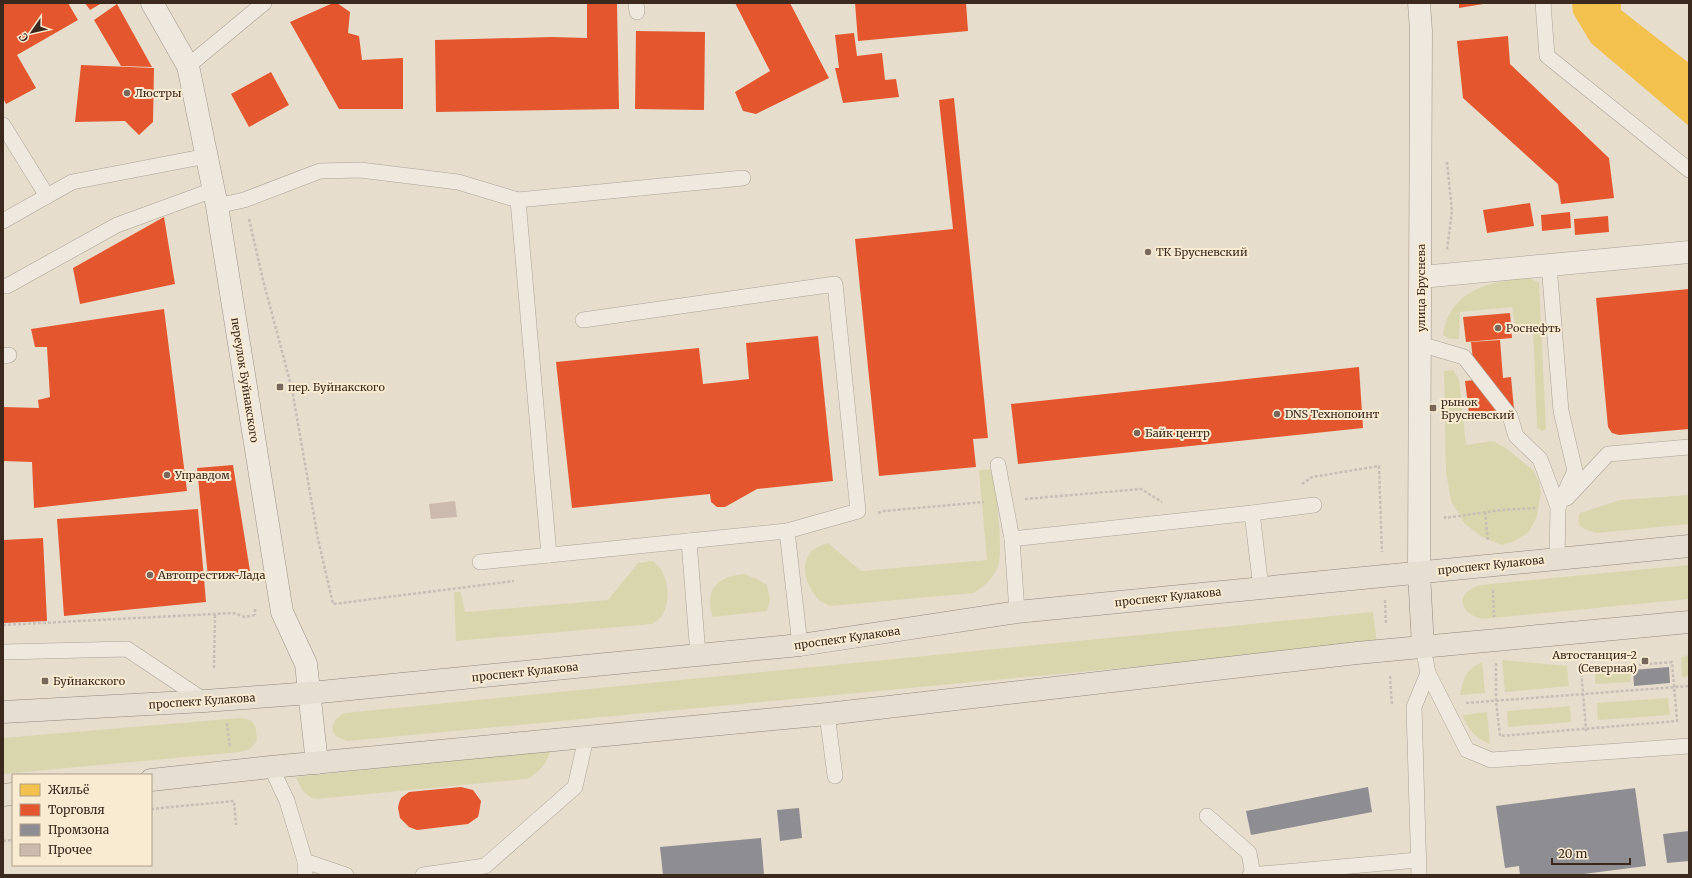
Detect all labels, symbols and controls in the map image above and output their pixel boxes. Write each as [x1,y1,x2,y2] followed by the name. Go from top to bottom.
[12,12,52,52] north arrow
[16,31,32,45] text: С
[135,86,182,100] place label: Люстры
[122,88,132,98] marker: Люстры
[1414,244,1428,332] street label: улица Бруснева
[1156,245,1248,259] place label: ТК Брусневский
[1143,247,1153,257] marker: ТК Брусневский
[228,316,262,444] street label: переулок Буйнакского
[1506,321,1561,335] place label: Роснефть
[1493,323,1503,333] marker: Роснефть
[288,380,385,394] place label: пер. Буйнакского
[275,382,285,392] marker: пер. Буйнакского
[1441,395,1515,422] place label: рынок Брусневский
[1428,403,1438,413] marker: рынок Брусневский
[1285,407,1380,421] place label: DNS Технопоинт
[1272,409,1282,419] marker: DNS Технопоинт
[1145,426,1210,440] place label: Байк центр
[1132,428,1142,438] marker: Байк центр
[174,468,230,482] place label: Управдом
[162,470,172,480] marker: Управдом
[1437,552,1545,578] street label: проспект Кулакова
[157,568,265,582] place label: Автопрестиж-Лада
[145,570,155,580] marker: Автопрестиж-Лада
[1114,584,1222,610] street label: проспект Кулакова
[793,624,901,652] street label: проспект Кулакова
[1551,648,1637,675] place label: Автостанция-2 (Северная)
[1640,656,1650,666] marker: Автостанция-2 (Северная)
[471,659,579,685] street label: проспект Кулакова
[53,674,126,688] place label: Буйнакского
[40,676,50,686] marker: Буйнакского
[148,690,256,712] street label: проспект Кулакова
[12,774,152,866] legend
[48,782,89,797] text: Жильё
[48,802,105,817] text: Торговля
[48,822,110,837] text: Промзона
[1552,840,1630,866] scale bar
[48,842,92,857] text: Прочее
[1558,846,1587,861] text: 20 m

